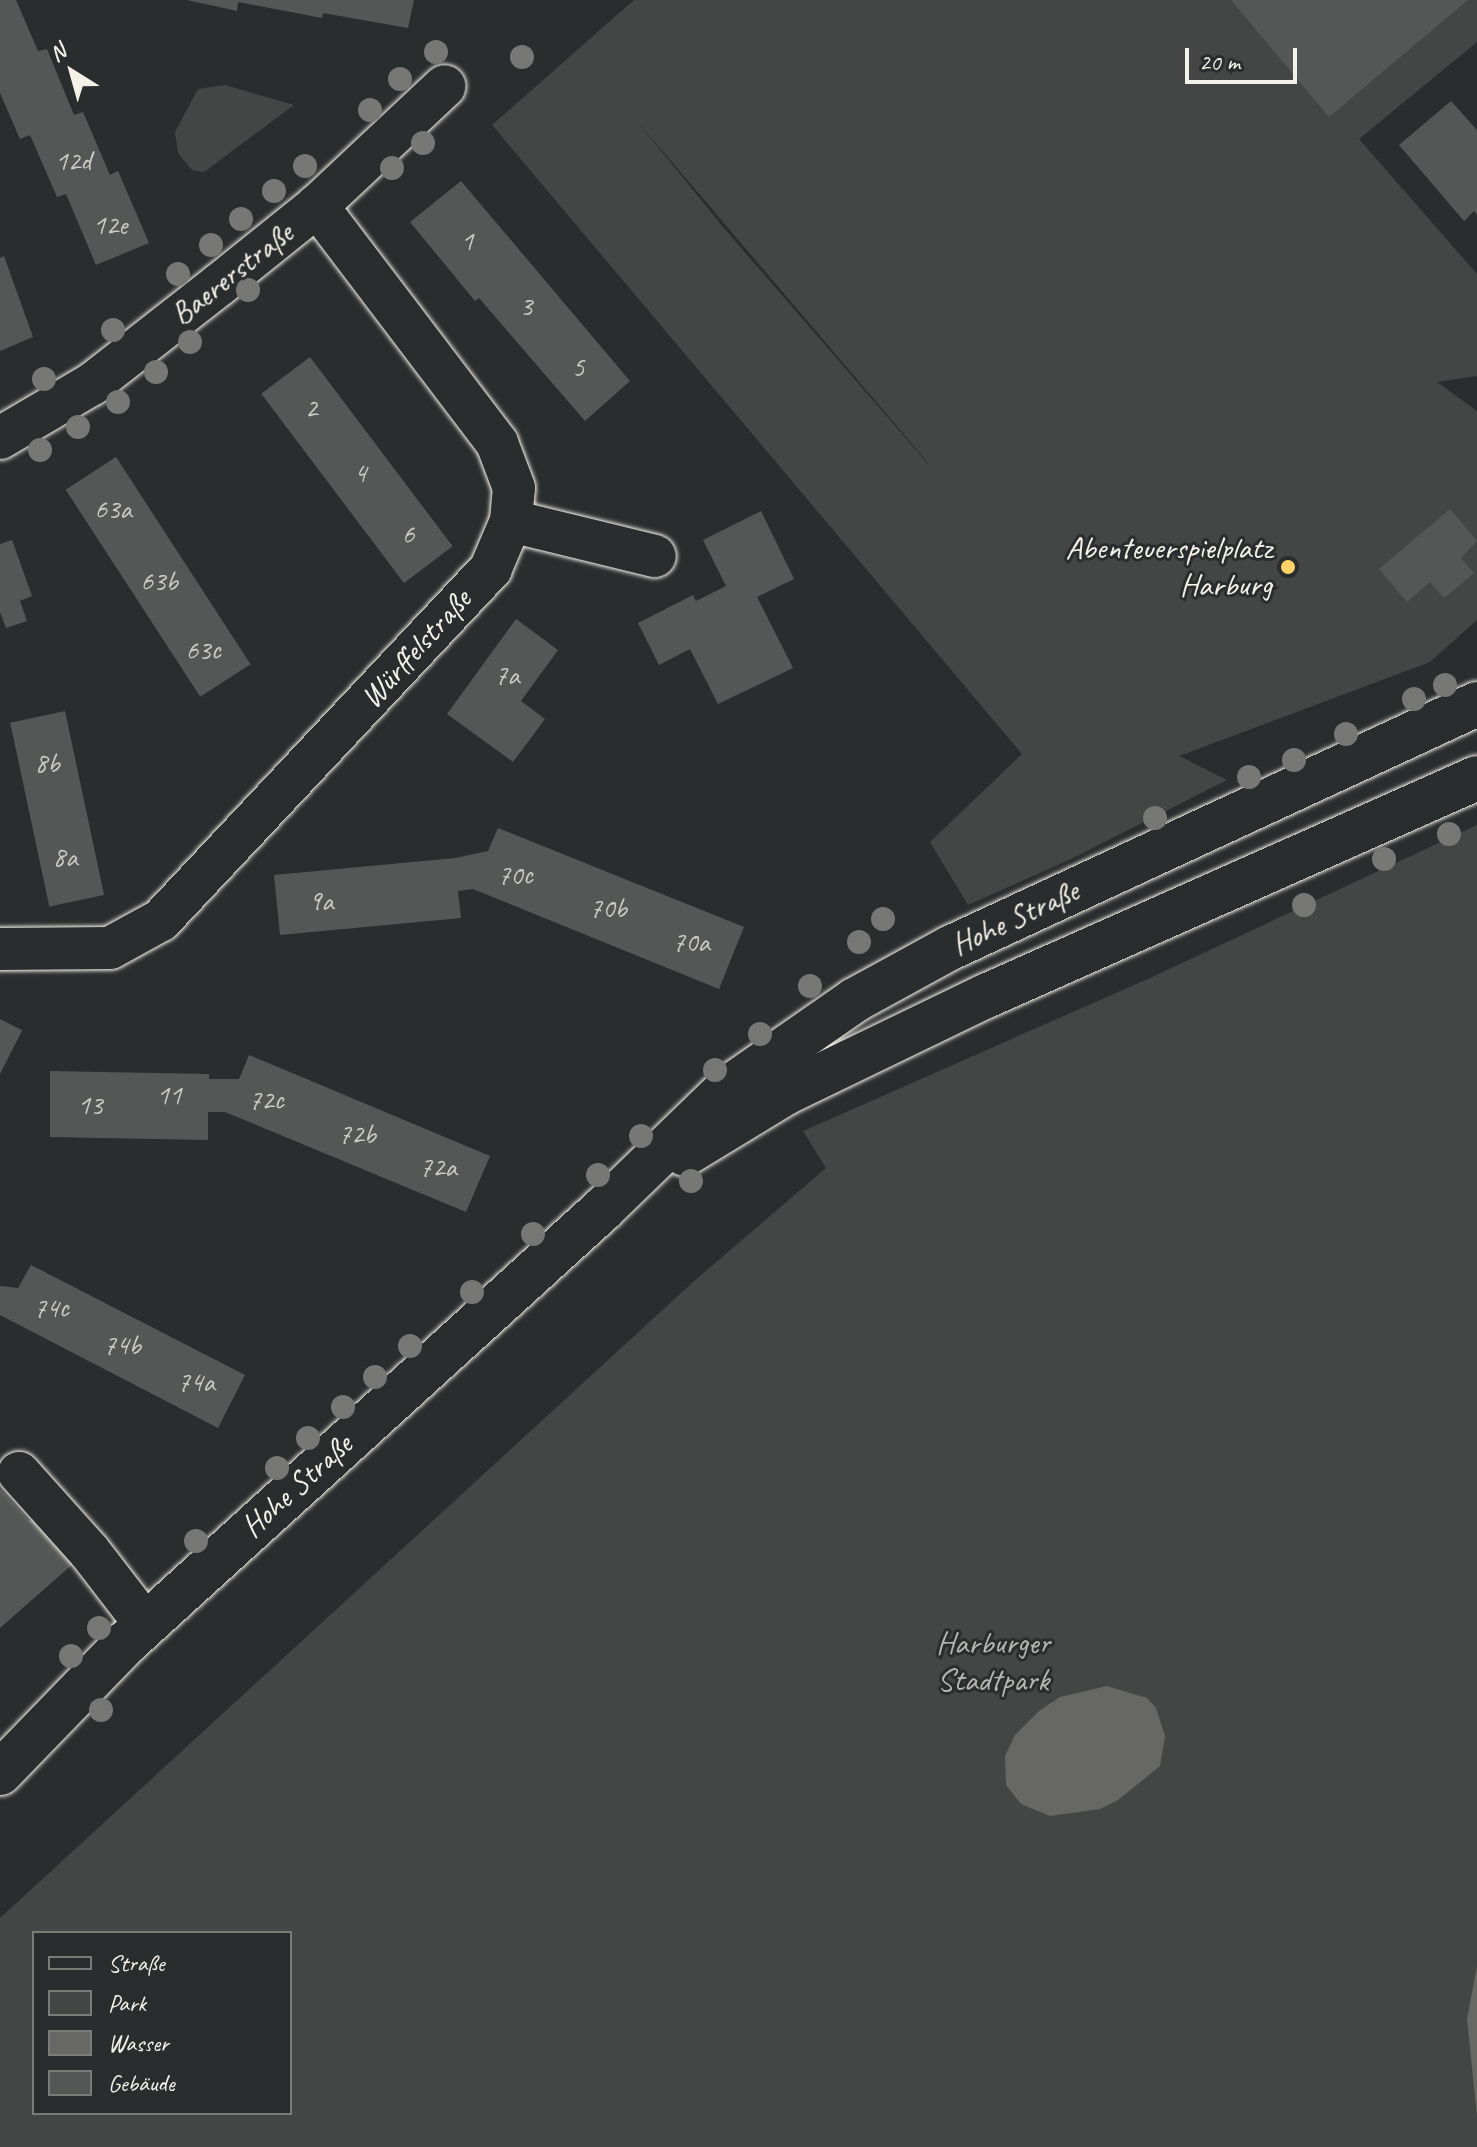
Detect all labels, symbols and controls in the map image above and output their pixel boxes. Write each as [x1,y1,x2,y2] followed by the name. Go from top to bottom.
[32,32,112,112] north arrow
[1189,32,1301,82] scale bar
[44,38,71,68] text: N
[1199,47,1240,77] text: 20 m
[55,144,91,178] house number: 12d
[93,208,127,242] house number: 12e
[163,214,301,334] street label: Baererstraße
[461,224,473,258] house number: 1
[520,289,532,323] house number: 3
[572,350,584,384] house number: 5
[305,391,317,425] house number: 2
[354,456,366,490] house number: 4
[94,492,132,526] house number: 63a
[402,517,414,551] house number: 6
[1066,530,1272,605] place label: Abenteuerspielplatz Harburg
[1279,558,1297,576] marker: Abenteuerspielplatz Harburg
[140,564,178,598] house number: 63b
[352,581,480,717] street label: Würffelstraße
[185,633,221,667] house number: 63c
[495,658,519,692] house number: 7a
[35,746,59,780] house number: 8b
[53,840,77,874] house number: 8a
[497,858,533,892] house number: 70c
[944,871,1086,965] street label: Hohe Straße
[309,884,333,918] house number: 9a
[589,891,627,925] house number: 70b
[672,925,710,959] house number: 70a
[156,1078,182,1112] house number: 11
[248,1083,284,1117] house number: 72c
[77,1088,103,1122] house number: 13
[338,1117,376,1151] house number: 72b
[419,1150,457,1184] house number: 72a
[33,1291,69,1325] house number: 74c
[103,1328,141,1362] house number: 74b
[177,1365,215,1399] house number: 74a
[233,1426,361,1546] street label: Hohe Straße
[936,1625,1050,1700] park label: Harburger Stadtpark
[32,1931,292,2115] legend
[108,1948,165,1978] text: Straße
[108,1988,146,2018] text: Park
[108,2028,169,2058] text: Wasser
[108,2068,175,2098] text: Gebäude

